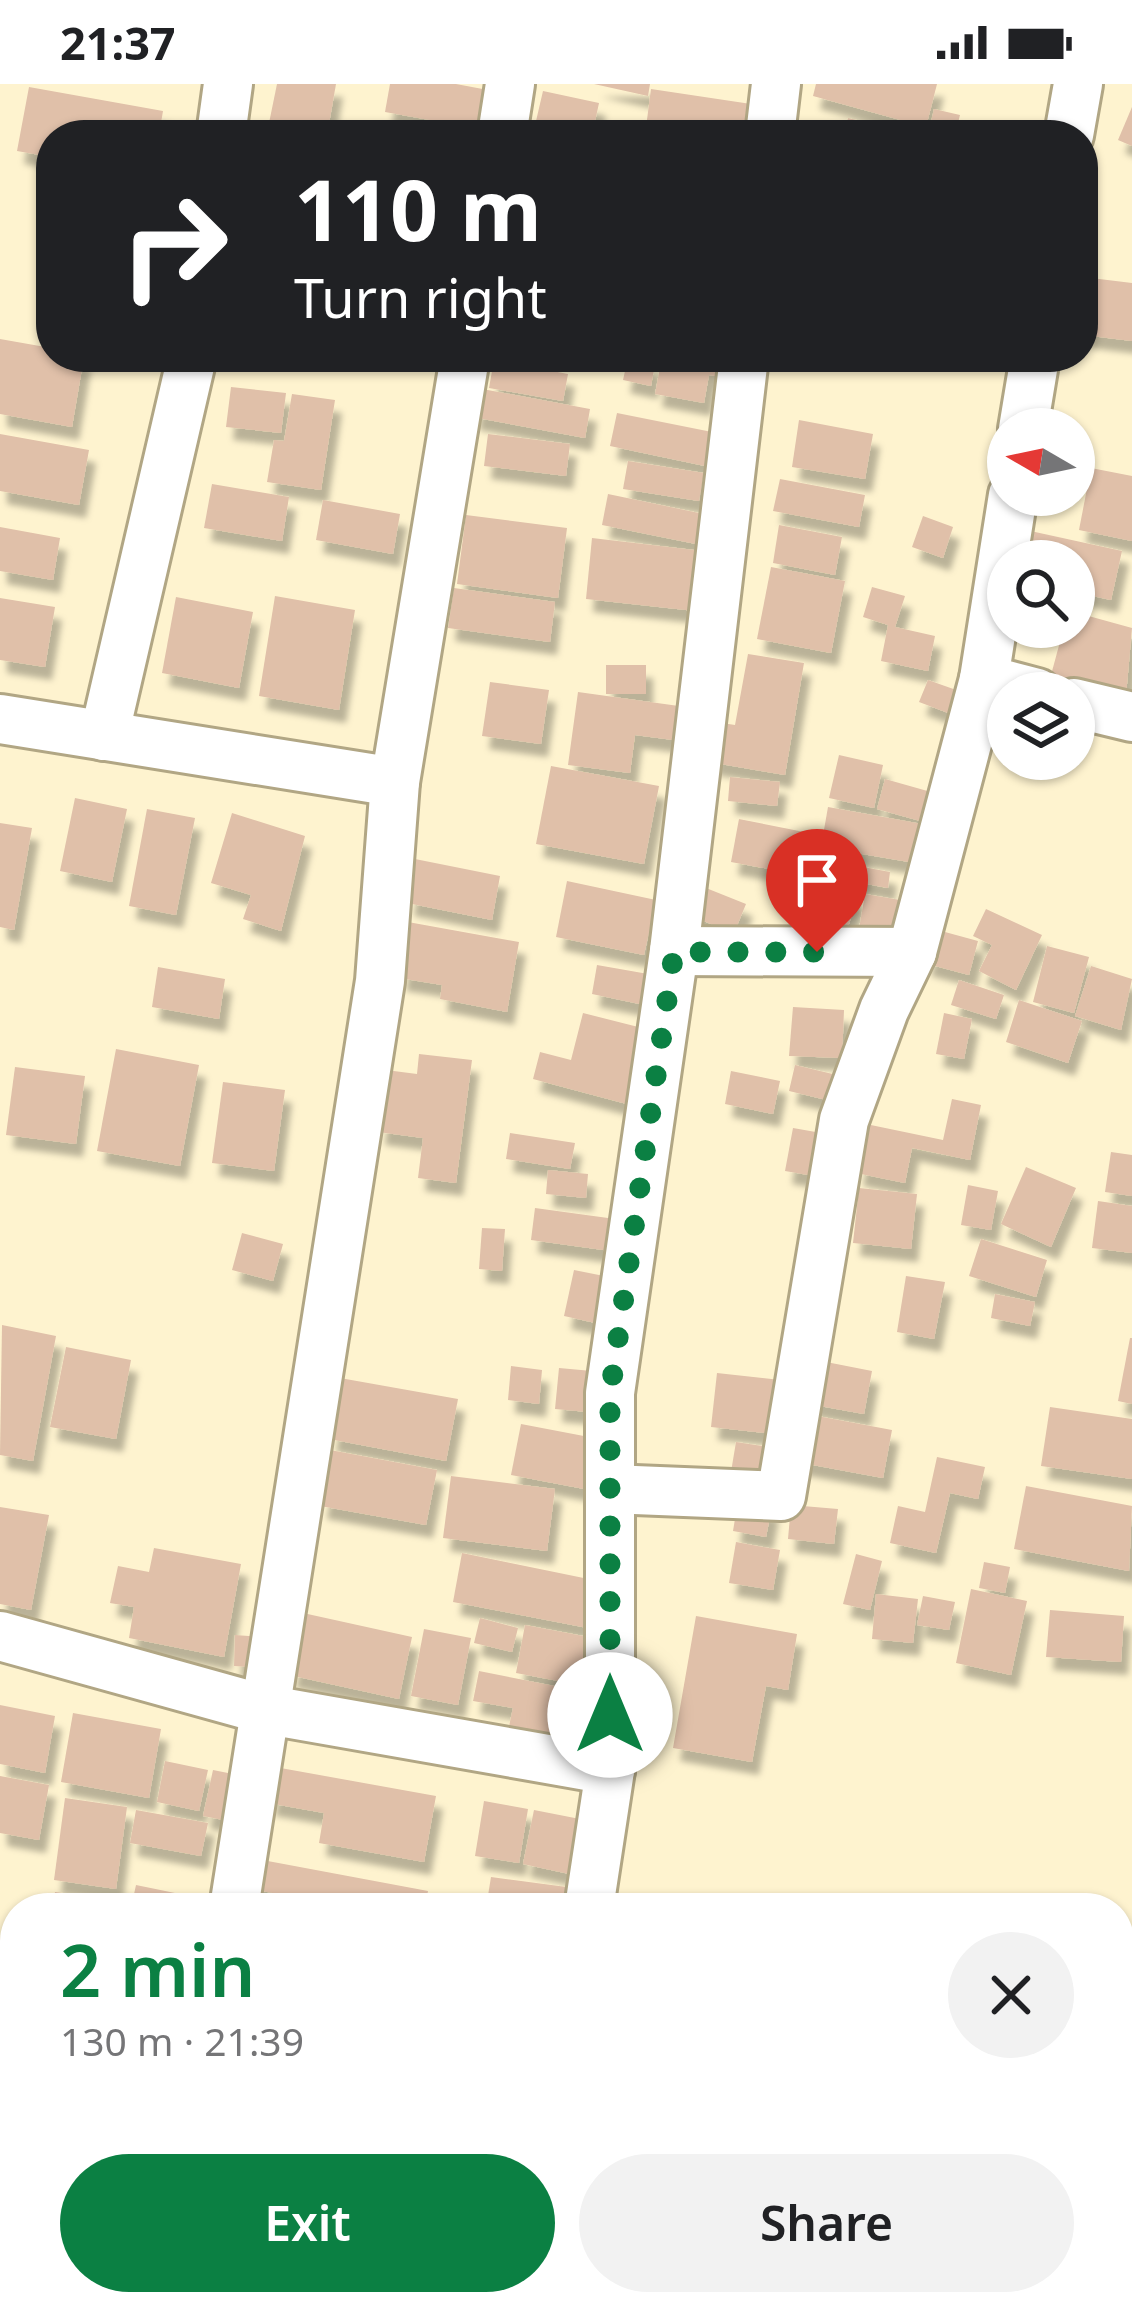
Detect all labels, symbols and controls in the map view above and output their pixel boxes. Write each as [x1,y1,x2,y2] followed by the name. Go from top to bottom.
[60,12,176,73] text: 21:37
[294,151,542,266] text: 110 m
[96,168,252,324] icon: right
[294,260,547,334] text: Turn right
[987,408,1095,516] north arrow
[987,408,1095,780] map controls
[987,540,1095,648] button: search
[987,672,1095,780] button: layers
[766,829,868,952] pin
[784,847,850,913] icon: arrive
[547,1652,673,1778] position arrow
[60,1920,255,2018] text: 2 min
[948,1932,1074,2058] button: close
[60,2014,304,2067] text: 130 m · 21:39
[60,2154,555,2292] button: Exit
[579,2154,1074,2292] button: Share

